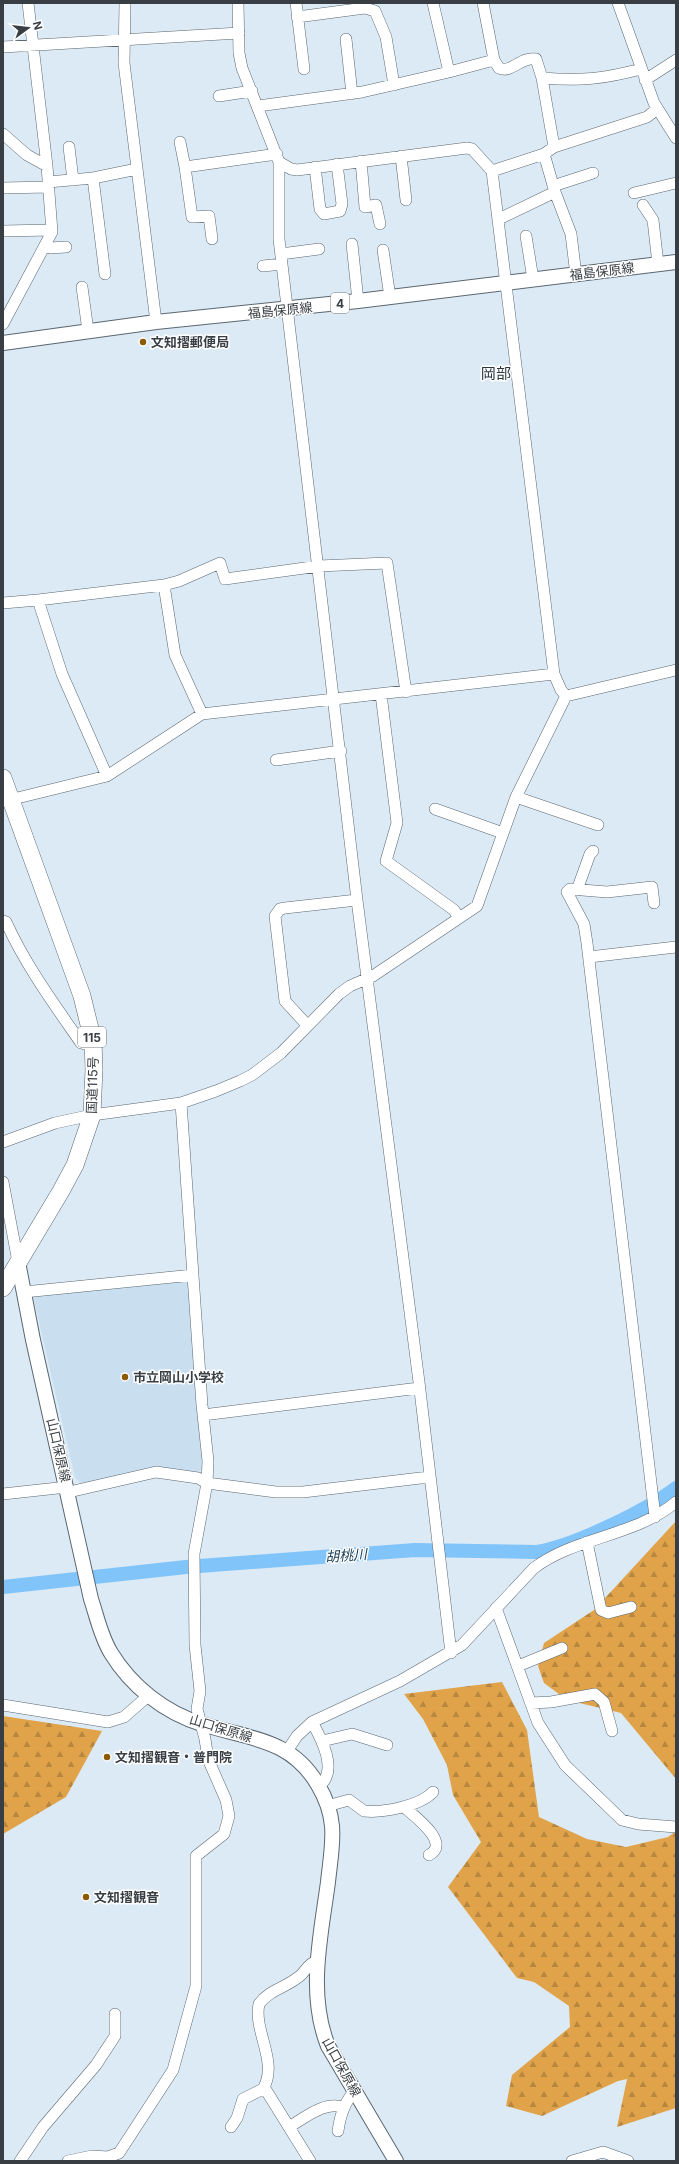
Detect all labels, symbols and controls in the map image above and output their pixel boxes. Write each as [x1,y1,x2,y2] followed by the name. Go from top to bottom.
[8,8,48,48] north arrow
[30,20,46,31] text: N
[569,259,635,283] street label: 福島保原線
[331,293,349,313] road number: 4
[247,299,313,321] street label: 福島保原線
[151,334,229,350] place label: 文知摺郵便局
[138,337,148,347] marker: 文知摺郵便局
[481,364,511,383] district label: 岡部
[78,1027,106,1047] road number: 115
[83,1056,101,1114] street label: 国道115号
[133,1369,224,1385] place label: 市立岡山小学校
[120,1372,130,1382] marker: 市立岡山小学校
[44,1417,74,1483] street label: 山口保原線
[324,1545,370,1565] water label: 胡桃川
[188,1711,254,1745] street label: 山口保原線
[115,1749,232,1765] place label: 文知摺観音・普門院
[102,1752,112,1762] marker: 文知摺観音・普門院
[94,1889,159,1905] place label: 文知摺観音
[81,1892,91,1902] marker: 文知摺観音
[319,2035,365,2099] street label: 山口保原線

